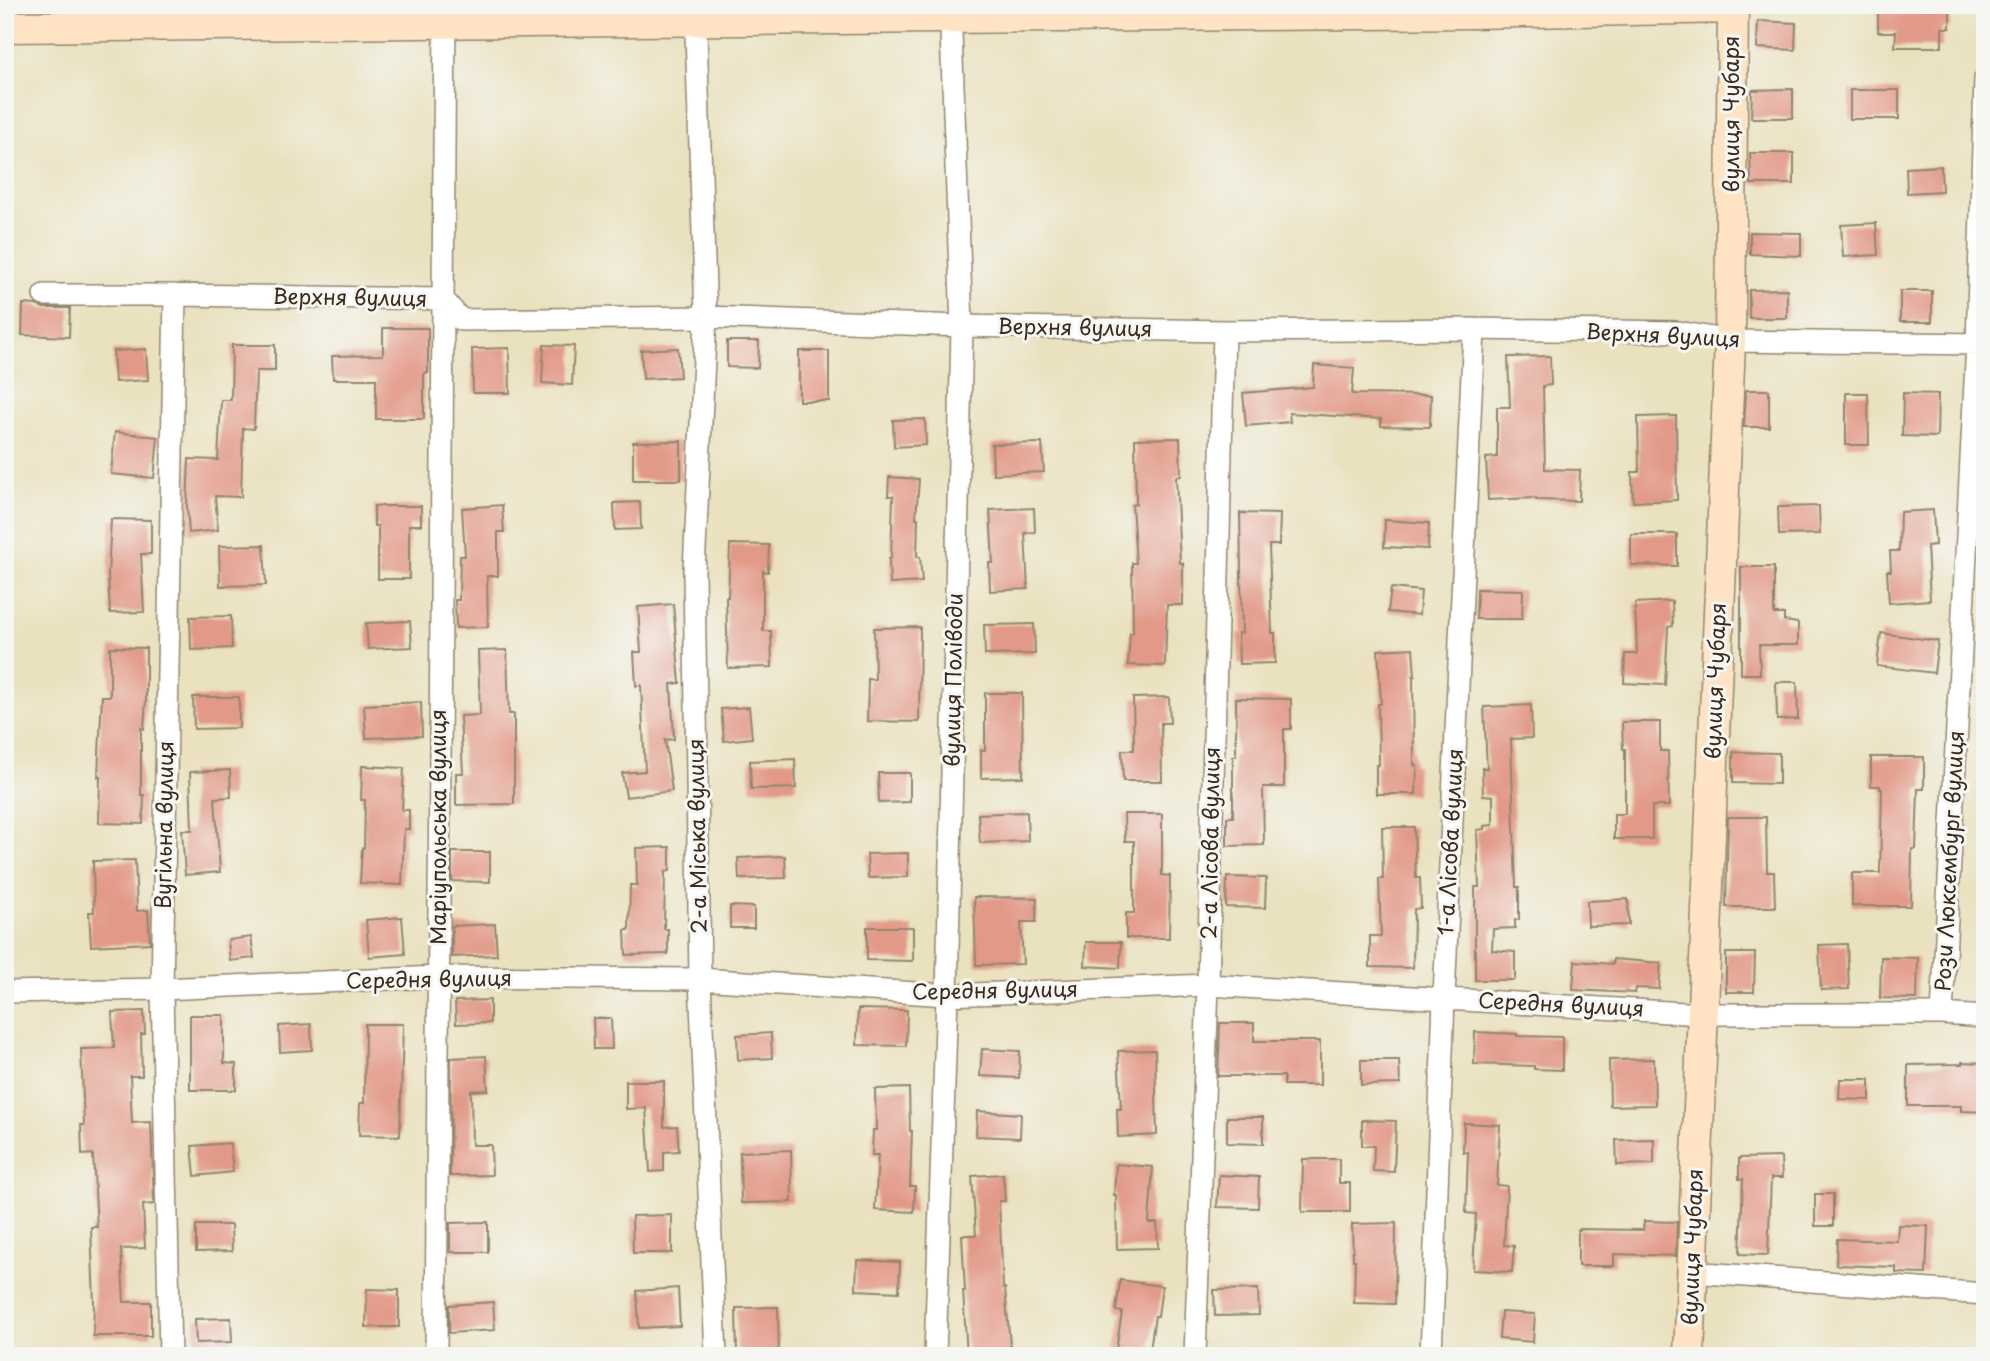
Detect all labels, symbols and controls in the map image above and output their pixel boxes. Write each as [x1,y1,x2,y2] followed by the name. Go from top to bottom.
[1714,36,1746,192] street label: вулиця Чубаря
[273,279,428,313] street label: Верхня вулиця
[998,309,1153,343] street label: Верхня вулиця
[1585,314,1741,354] street label: Верхня вулиця
[934,593,970,767] street label: вулиця Поліводи
[1695,602,1733,760] street label: вулиця Чубаря
[421,709,453,945] street label: Маріупольська вулиця
[1925,730,1971,992] street label: Рози Люксембург вулиця
[678,738,714,934] street label: 2-а Міська вулиця
[146,741,180,909] street label: Вугільна вулиця
[1191,746,1227,940] street label: 2-а Лісова вулиця
[1428,748,1470,936] street label: 1-а Лісова вулиця
[346,961,512,995] street label: Середня вулиця
[912,972,1078,1006] street label: Середня вулиця
[1477,983,1645,1023] street label: Середня вулиця
[1672,1168,1710,1326] street label: вулиця Чубаря

